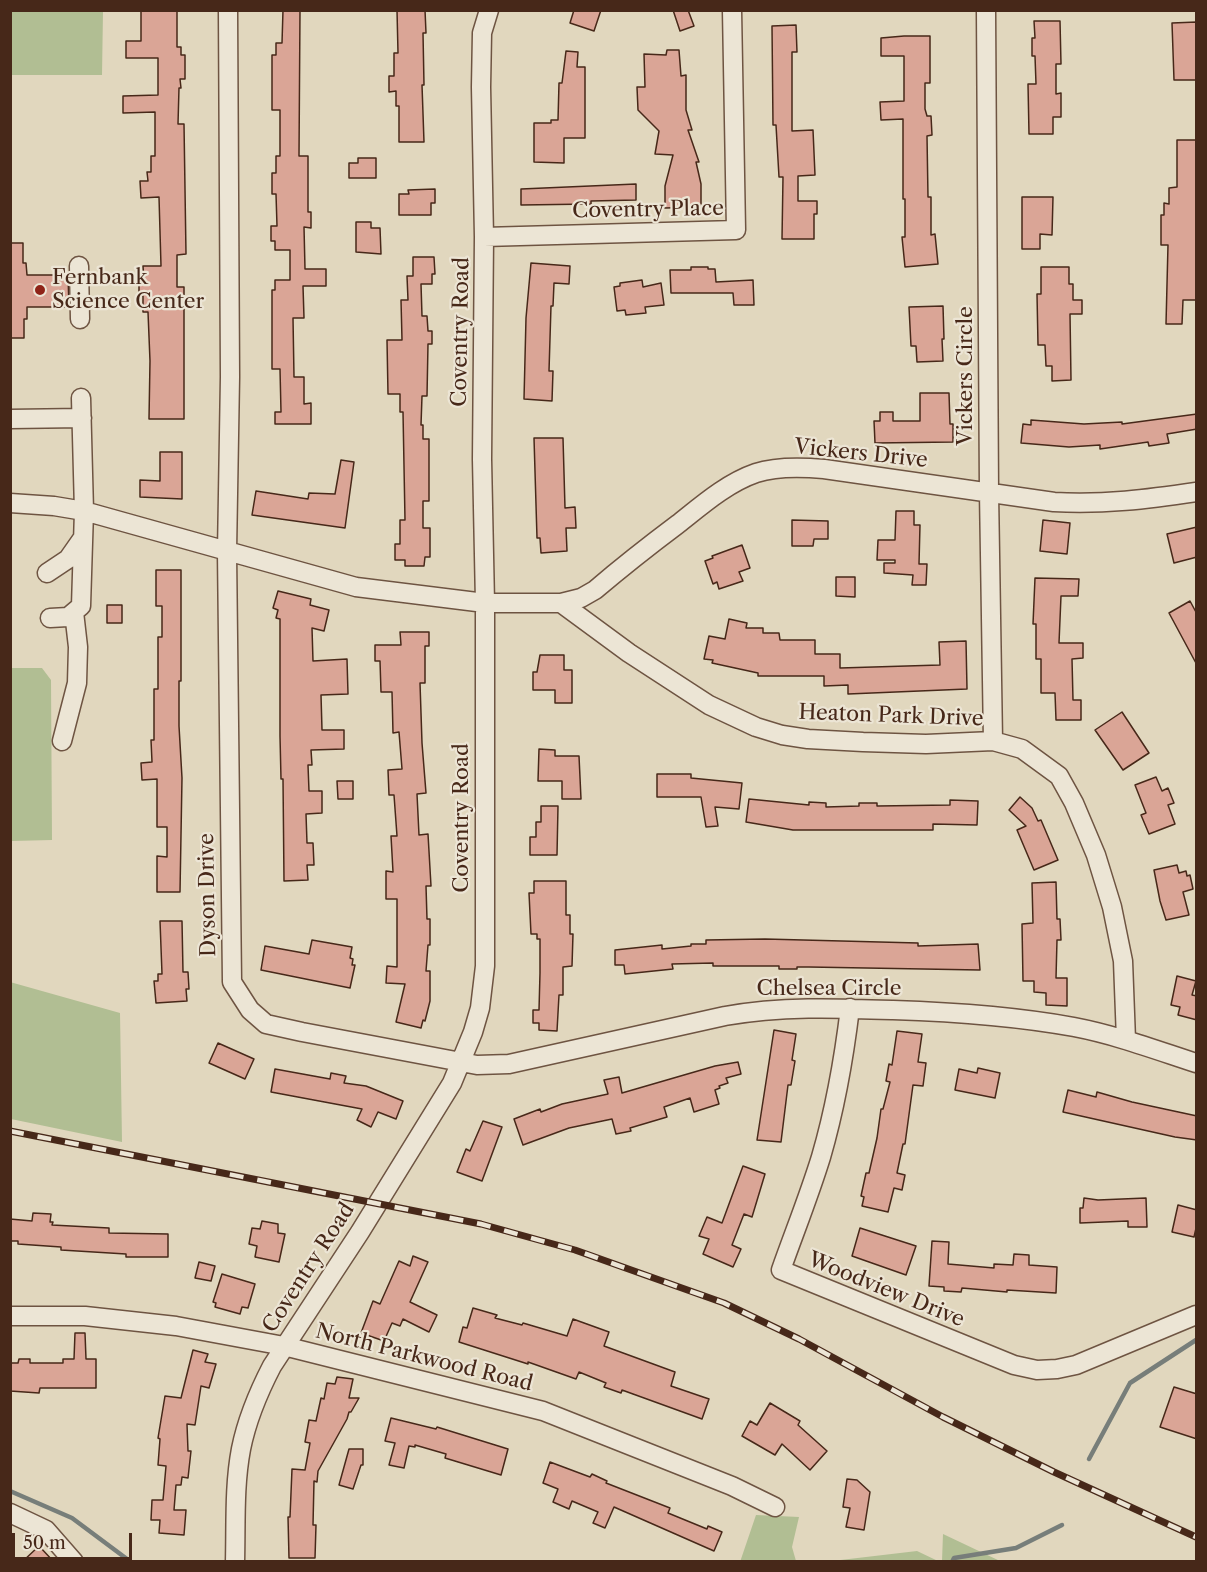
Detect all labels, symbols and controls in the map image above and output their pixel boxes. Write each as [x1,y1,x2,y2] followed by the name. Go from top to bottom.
[572,196,724,224] street label: Coventry Place
[447,257,475,407] street label: Coventry Road
[52,265,204,315] place label: Fernbank Science Center
[33,283,47,297] marker: Fernbank Science Center
[953,306,979,446] street label: Vickers Circle
[793,434,929,474] street label: Vickers Drive
[798,700,984,732] street label: Heaton Park Drive
[449,743,475,893] street label: Coventry Road
[194,833,222,957] street label: Dyson Drive
[756,976,902,1002] street label: Chelsea Circle
[258,1198,360,1338] street label: Coventry Road
[804,1247,968,1333] street label: Woodview Drive
[313,1319,535,1397] street label: North Parkwood Road
[15,1521,135,1559] scale bar
[23,1532,66,1554] text: 50 m

